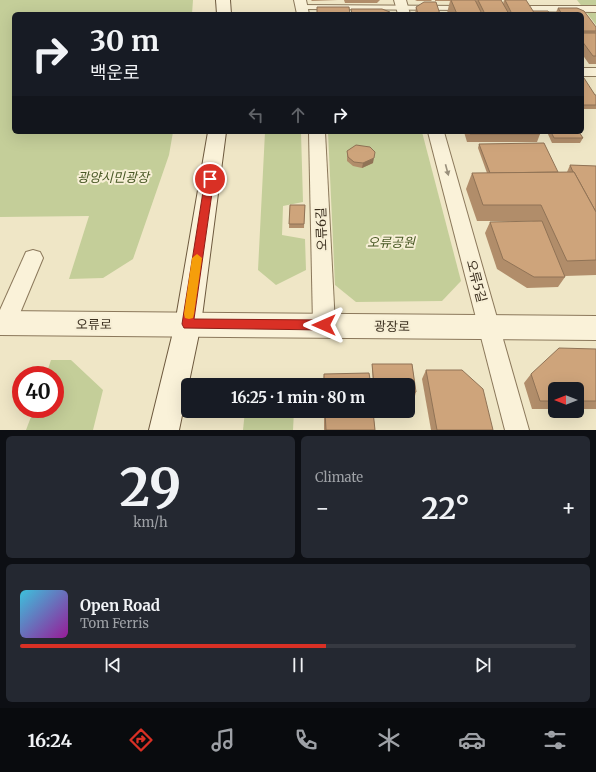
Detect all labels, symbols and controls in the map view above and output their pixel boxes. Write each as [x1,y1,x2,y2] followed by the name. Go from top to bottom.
[90,23,159,59] text: 30 m
[24,28,76,80] icon: right
[90,61,140,84] text: 백운로
[245,104,267,126] icon: left
[287,104,309,126] icon: ahead
[329,104,351,126] icon: right
[193,162,227,196] pin
[444,163,450,176] one-way arrow
[199,168,221,190] icon: arrive
[77,169,151,186] park label: 광양시민광장
[312,207,331,251] street label: 오류6길
[367,234,416,251] park label: 오류공원
[463,258,490,304] street label: 오류5길
[303,304,345,346] position arrow
[76,316,112,333] street label: 오류로
[374,318,410,335] street label: 광장로
[12,366,64,418] speed limit sign: 40
[548,382,584,418] north arrow
[548,382,584,418] map controls
[231,388,365,407] text: 16:25 · 1 min · 80 m
[120,455,181,520] text: 29
[315,469,363,486] text: Climate
[421,489,470,527] text: 22°
[315,494,330,522] text: −
[561,494,576,522] text: +
[133,514,168,531] text: km/h
[80,596,160,615] text: Open Road
[80,615,149,632] text: Tom Ferris
[102,654,124,676] icon: previous
[287,654,309,676] icon: pause
[472,654,494,676] icon: next
[127,726,155,754] icon: directions
[209,726,237,754] icon: music
[292,726,320,754] icon: phone
[375,726,403,754] icon: climate
[458,726,486,754] icon: car
[541,726,569,754] icon: filters
[27,729,72,752] text: 16:24

